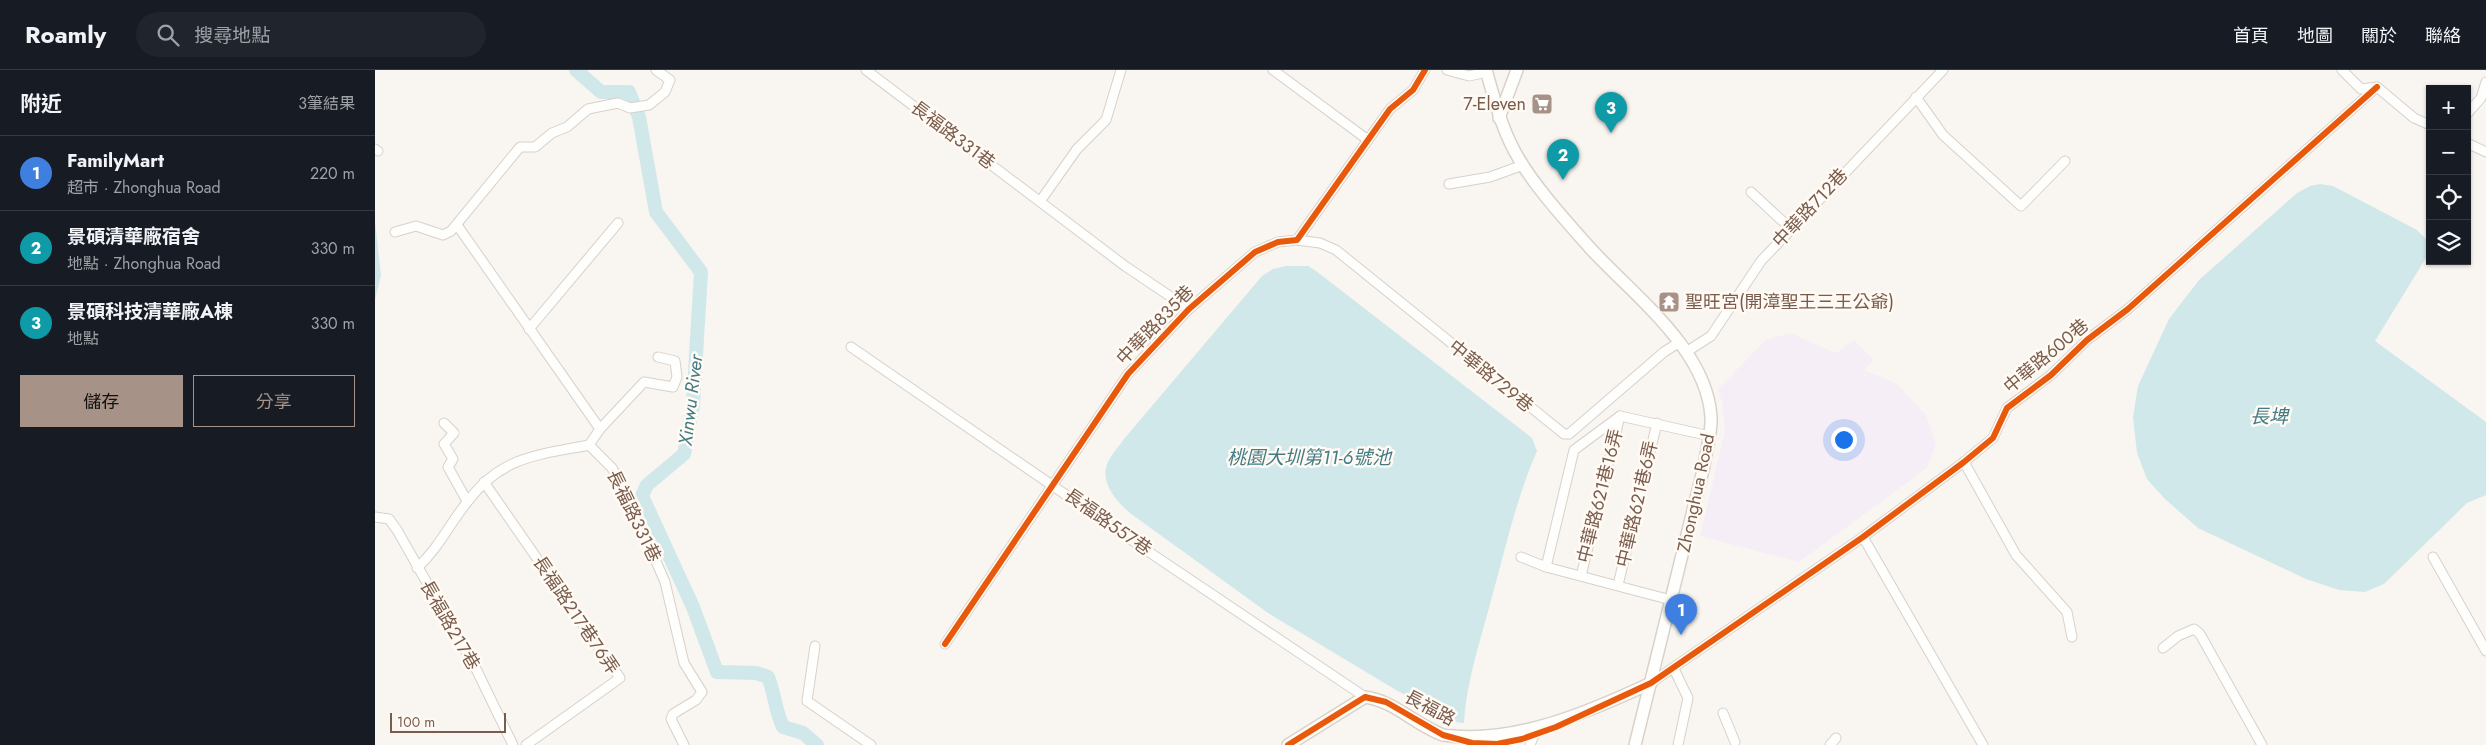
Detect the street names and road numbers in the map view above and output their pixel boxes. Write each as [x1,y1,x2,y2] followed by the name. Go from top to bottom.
[905,95,1001,175] street label: 長福路331巷
[1766,163,1854,253] street label: 中華路712巷
[1110,279,1200,371] street label: 中華路835巷
[1998,313,2094,399] street label: 中華路600巷
[1443,334,1539,418] street label: 中華路729巷
[1571,426,1629,566] street label: 中華路621巷16弄
[1671,431,1721,555] street label: Zhonghua Road
[1610,438,1664,570] street label: 中華路621巷6弄
[600,465,668,567] street label: 長福路331巷
[1059,482,1157,562] street label: 長福路557巷
[527,551,625,679] street label: 長福路217巷76弄
[414,575,486,675] street label: 長福路217巷
[1400,684,1460,732] street label: 長福路

